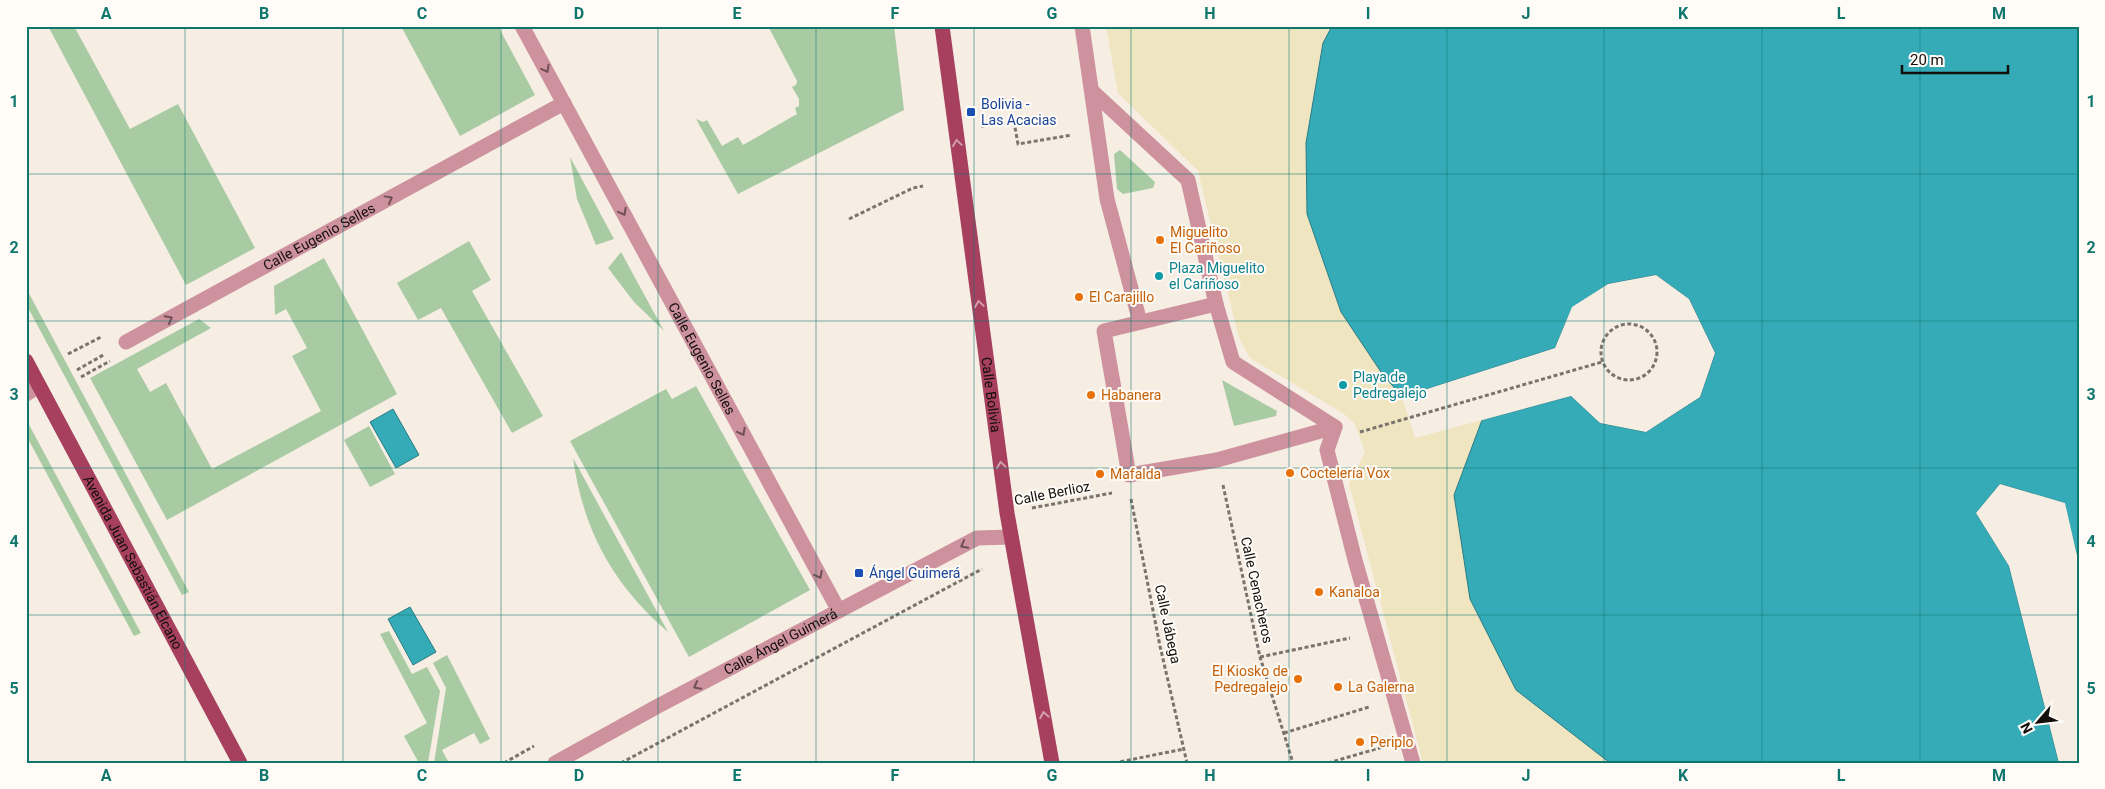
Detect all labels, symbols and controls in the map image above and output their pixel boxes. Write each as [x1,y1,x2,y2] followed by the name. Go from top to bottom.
[101,4,112,23] text: A
[259,4,269,23] text: B
[417,4,427,23] text: C
[574,4,584,23] text: D
[733,4,742,23] text: E
[891,4,900,23] text: F
[1047,4,1058,23] text: G
[1204,4,1216,23] text: H
[1366,4,1370,23] text: I
[1522,4,1530,23] text: J
[1678,4,1689,23] text: K
[1837,4,1846,23] text: L
[1992,4,2006,23] text: M
[1902,42,2009,74] scale bar
[1910,51,1944,69] text: 20 m
[539,64,549,73] one-way arrow
[9,92,19,111] text: 1
[2086,92,2096,111] text: 1
[981,96,1057,128] place label: Bolivia - Las Acacias
[965,106,977,118] marker: Bolivia - Las Acacias
[952,138,963,146] one-way arrow
[383,195,392,205] one-way arrow
[260,200,378,274] street label: Calle Eugenio Selles
[617,206,627,215] one-way arrow
[1170,224,1241,256] place label: Miguelito El Cariñoso
[1154,234,1166,246] marker: Miguelito El Cariñoso
[9,238,19,257] text: 2
[2086,238,2096,257] text: 2
[1169,260,1265,292] place label: Plaza Miguelito el Cariñoso
[1153,270,1165,282] marker: Plaza Miguelito el Cariñoso
[1089,289,1154,305] place label: El Carajillo
[1073,291,1085,303] marker: El Carajillo
[665,299,739,417] street label: Calle Eugenio Selles
[974,299,985,307] one-way arrow
[164,315,173,325] one-way arrow
[978,356,1004,433] street label: Calle Bolivia
[1353,369,1427,401] place label: Playa de Pedregalejo
[1337,379,1349,391] marker: Playa de Pedregalejo
[9,385,19,404] text: 3
[2086,385,2096,404] text: 3
[1101,387,1161,403] place label: Habanera
[1085,389,1097,401] marker: Habanera
[736,426,746,435] one-way arrow
[996,460,1007,468] one-way arrow
[1300,465,1390,481] place label: Coctelería Vox
[1110,466,1161,482] place label: Mafalda
[1284,467,1296,479] marker: Coctelería Vox
[1094,468,1106,480] marker: Mafalda
[80,473,186,652] street label: Avenida Juan Sebastián Elcano
[1013,478,1091,508] street label: Calle Berlioz
[9,532,19,551] text: 4
[2086,532,2096,551] text: 4
[1238,535,1276,645] street label: Calle Cenacheros
[961,539,970,549] one-way arrow
[869,564,960,581] place label: Ángel Guimerá
[853,567,865,579] marker: Ángel Guimerá
[813,569,823,578] one-way arrow
[1152,583,1184,665] street label: Calle Jábega
[1329,584,1380,600] place label: Kanaloa
[1313,586,1325,598] marker: Kanaloa
[721,605,840,678] street label: Calle Ángel Guimerá
[1212,663,1288,695] place label: El Kiosko de Pedregalejo
[1292,673,1304,685] marker: El Kiosko de Pedregalejo
[9,679,19,698] text: 5
[1348,679,1415,695] place label: La Galerna
[2086,679,2096,698] text: 5
[693,680,702,690] one-way arrow
[1332,681,1344,693] marker: La Galerna
[2012,696,2062,746] north arrow
[1039,710,1049,719] one-way arrow
[2017,720,2036,736] text: N
[1370,734,1414,750] place label: Periplo
[1354,736,1366,748] marker: Periplo
[101,766,112,785] text: A
[259,766,269,785] text: B
[417,766,427,785] text: C
[574,766,584,785] text: D
[733,766,742,785] text: E
[891,766,900,785] text: F
[1047,766,1058,785] text: G
[1204,766,1216,785] text: H
[1366,766,1370,785] text: I
[1522,766,1530,785] text: J
[1678,766,1689,785] text: K
[1837,766,1846,785] text: L
[1992,766,2006,785] text: M

